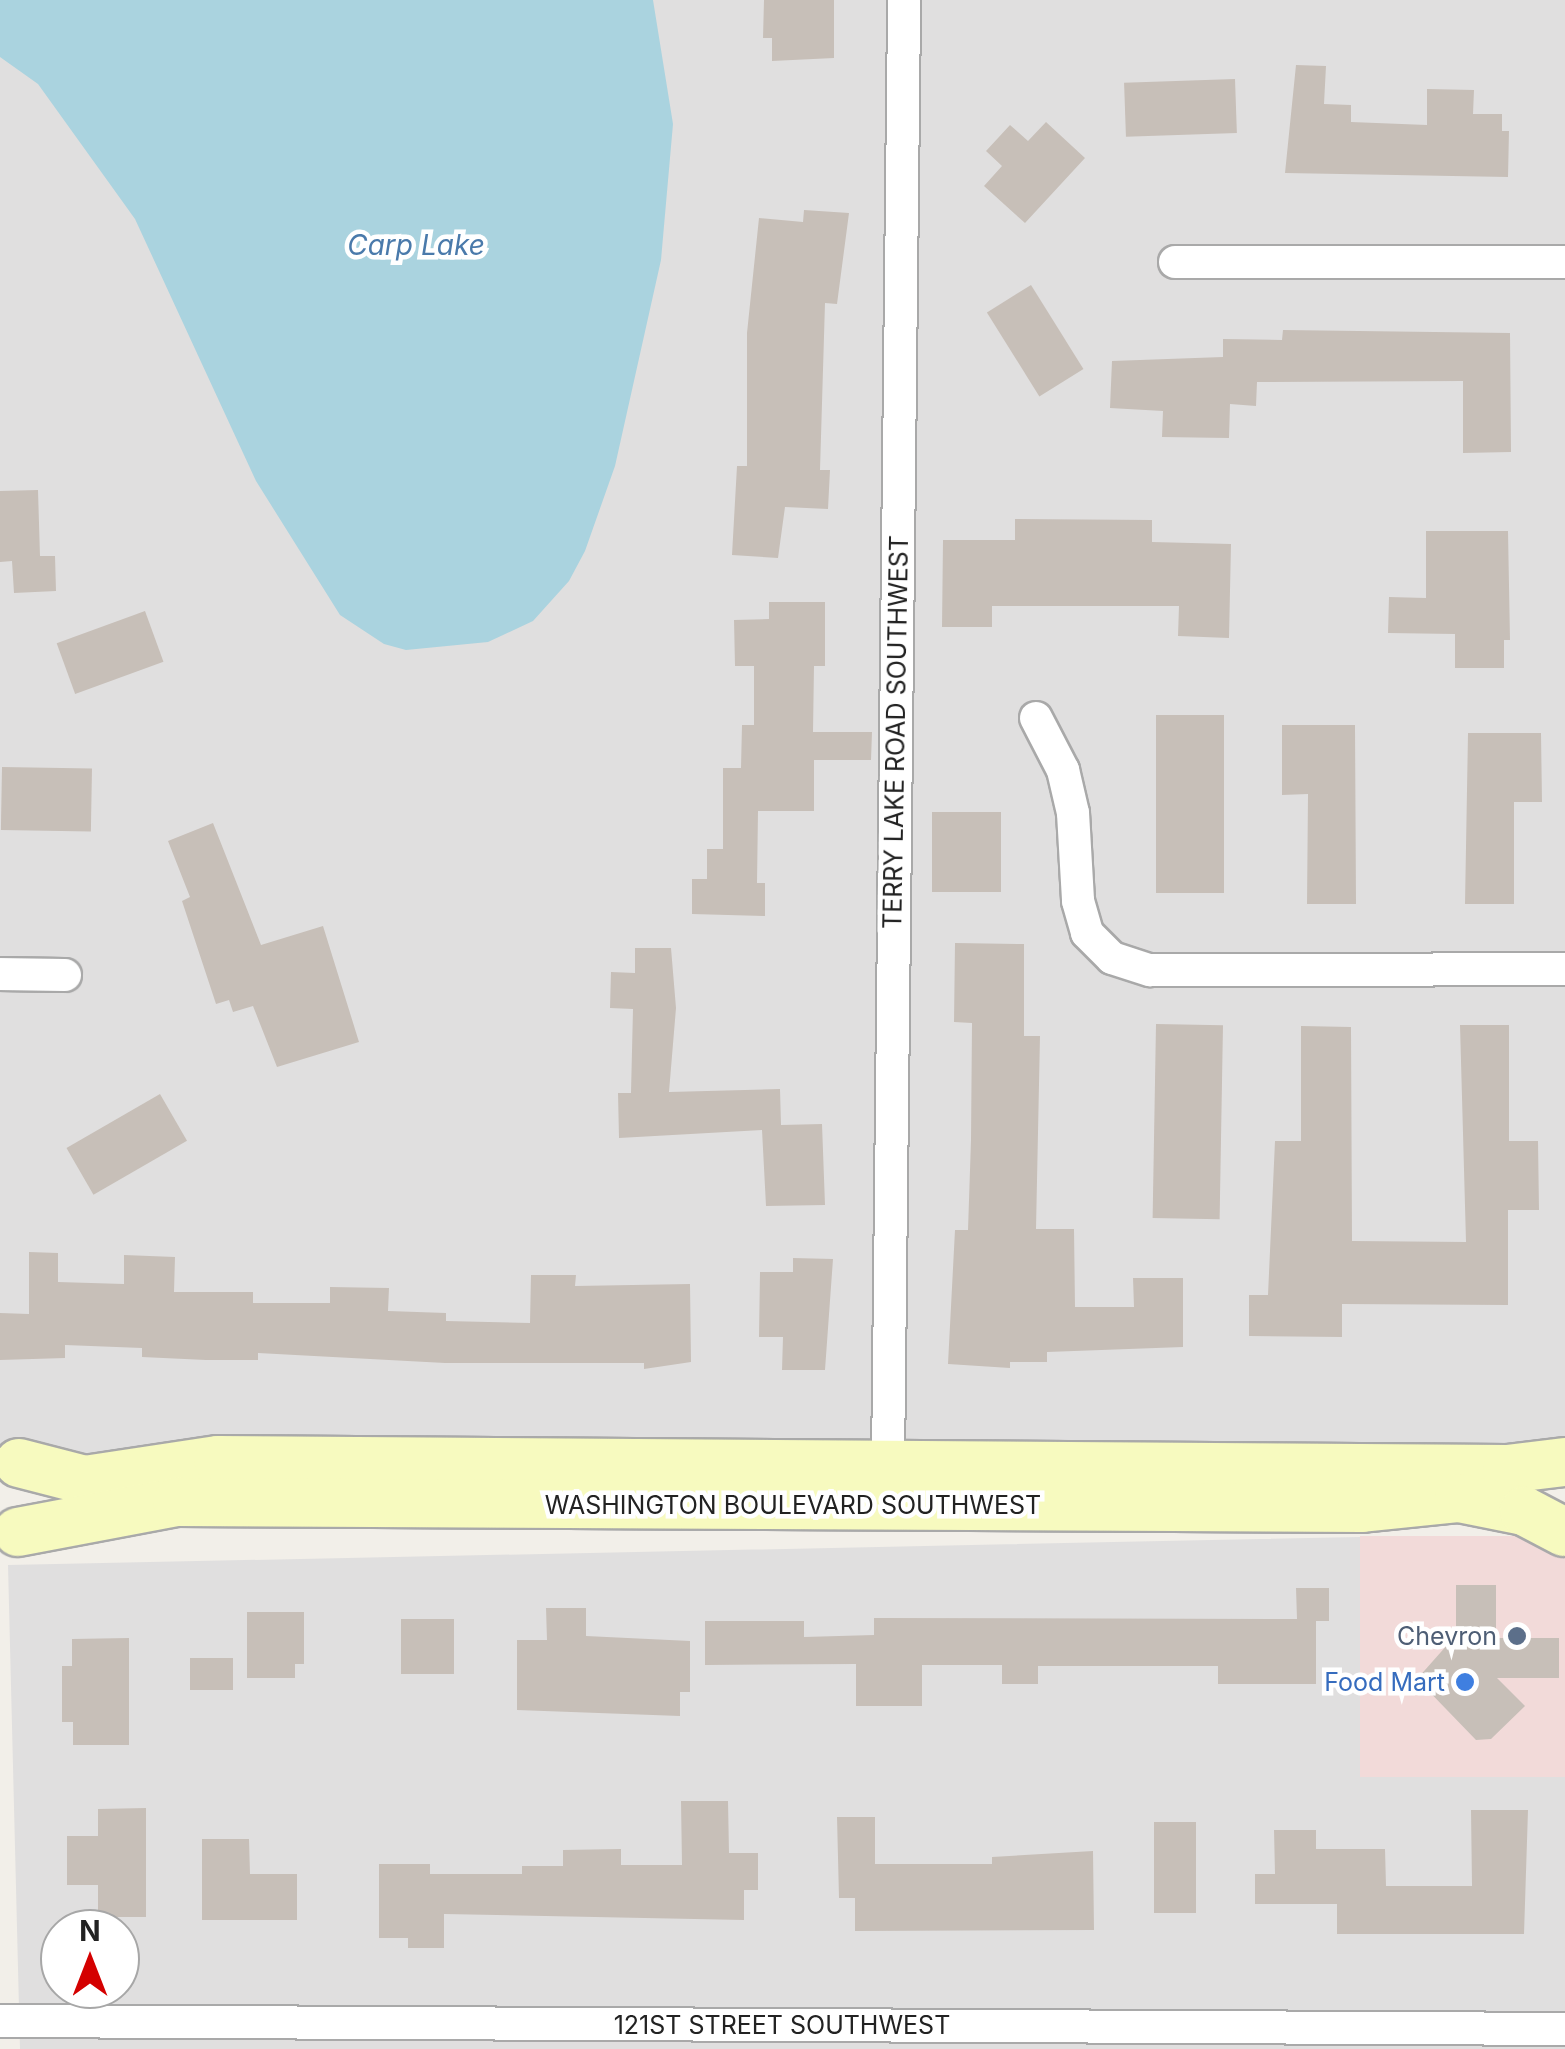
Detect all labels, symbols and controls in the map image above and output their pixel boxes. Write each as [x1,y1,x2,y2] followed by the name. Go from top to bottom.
[347,228,485,262] water label: Carp Lake
[878,535,914,929] street label: TERRY LAKE ROAD SOUTHWEST
[545,1490,1041,1520] street label: WASHINGTON BOULEVARD SOUTHWEST
[1397,1621,1497,1651] place label: Chevron
[1506,1625,1528,1647] marker: Chevron
[1324,1667,1445,1697] place label: Food Mart
[1454,1671,1476,1693] marker: Food Mart
[40,1909,140,2009] north arrow
[79,1914,101,1948] text: N
[614,2010,950,2040] street label: 121ST STREET SOUTHWEST

